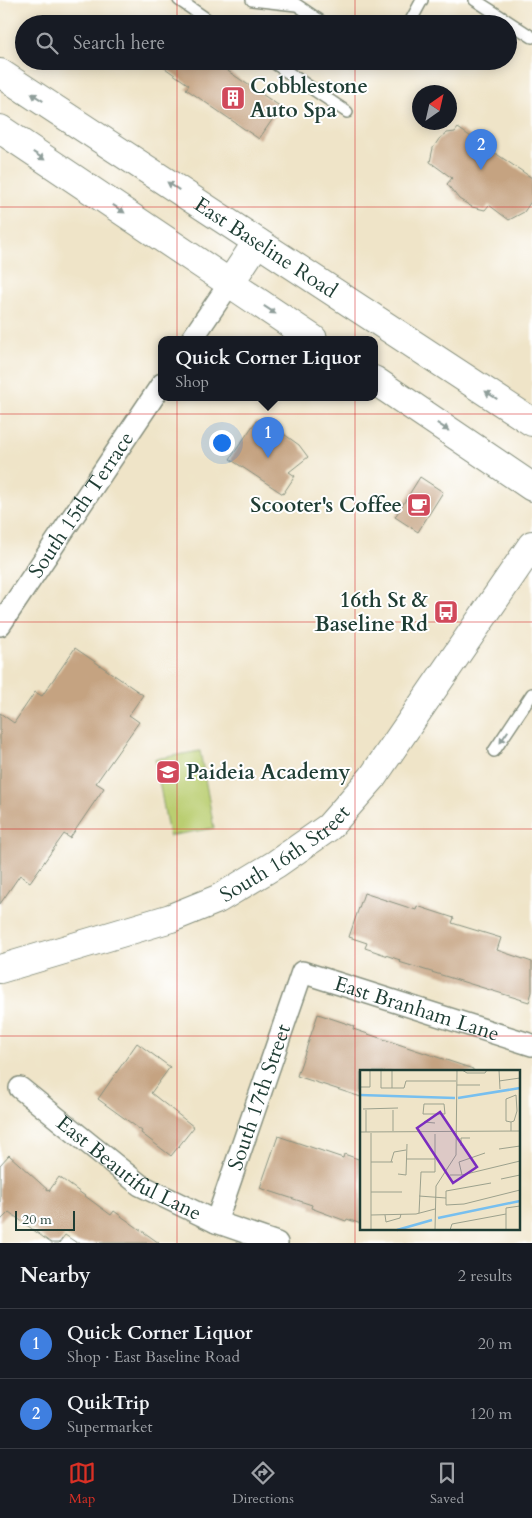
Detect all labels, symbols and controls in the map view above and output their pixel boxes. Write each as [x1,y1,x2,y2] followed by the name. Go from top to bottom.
[15,15,517,70] search box
[33,29,61,57] icon: search
[73,30,165,56] text: Search here
[250,72,368,125] place label: Cobblestone Auto Spa
[220,85,246,111] building icon: Cobblestone Auto Spa
[412,85,457,130] north arrow
[30,92,44,102] one-way arrow
[465,129,497,170] pin: 2
[33,151,46,160] one-way arrow
[166,181,179,191] one-way arrow
[189,190,343,305] street label: East Baseline Road
[112,204,126,214] one-way arrow
[263,305,277,315] one-way arrow
[158,336,378,401] popup
[175,345,361,371] text: Quick Corner Liquor
[175,371,209,393] text: Shop
[485,390,498,400] one-way arrow
[252,417,284,458] pin: 1
[437,422,450,432] one-way arrow
[21,426,141,584] street label: South 15th Terrace
[209,430,235,456] your location
[250,491,402,520] place label: Scooter's Coffee
[406,492,432,518] cafe icon: Scooter's Coffee
[314,586,429,639] place label: 16th St & Baseline Rd
[433,599,459,625] bus stop icon: 16th St & Baseline Rd
[499,731,508,744] one-way arrow
[186,758,351,787] place label: Paideia Academy
[155,759,181,785] school or university icon: Paideia Academy
[214,798,357,909] street label: South 16th Street
[331,969,503,1048] street label: East Branham Lane
[220,1020,298,1174] street label: South 17th Street
[360,1070,520,1230] inset map
[50,1109,207,1227] street label: East Beautiful Lane
[15,1208,75,1231] scale bar
[22,1210,52,1229] text: 20 m
[20,1261,91,1290] text: Nearby
[458,1265,512,1287] text: 2 results
[67,1320,253,1346] text: Quick Corner Liquor
[32,1333,40,1355] text: 1
[478,1333,512,1355] text: 20 m
[67,1346,240,1368] text: Shop · East Baseline Road
[67,1390,150,1416] text: QuikTrip
[32,1403,40,1425] text: 2
[470,1403,512,1425] text: 120 m
[67,1416,153,1438] text: Supermarket
[68,1459,96,1508] tab: Map
[232,1459,294,1508] tab: Directions
[430,1459,464,1508] tab: Saved

